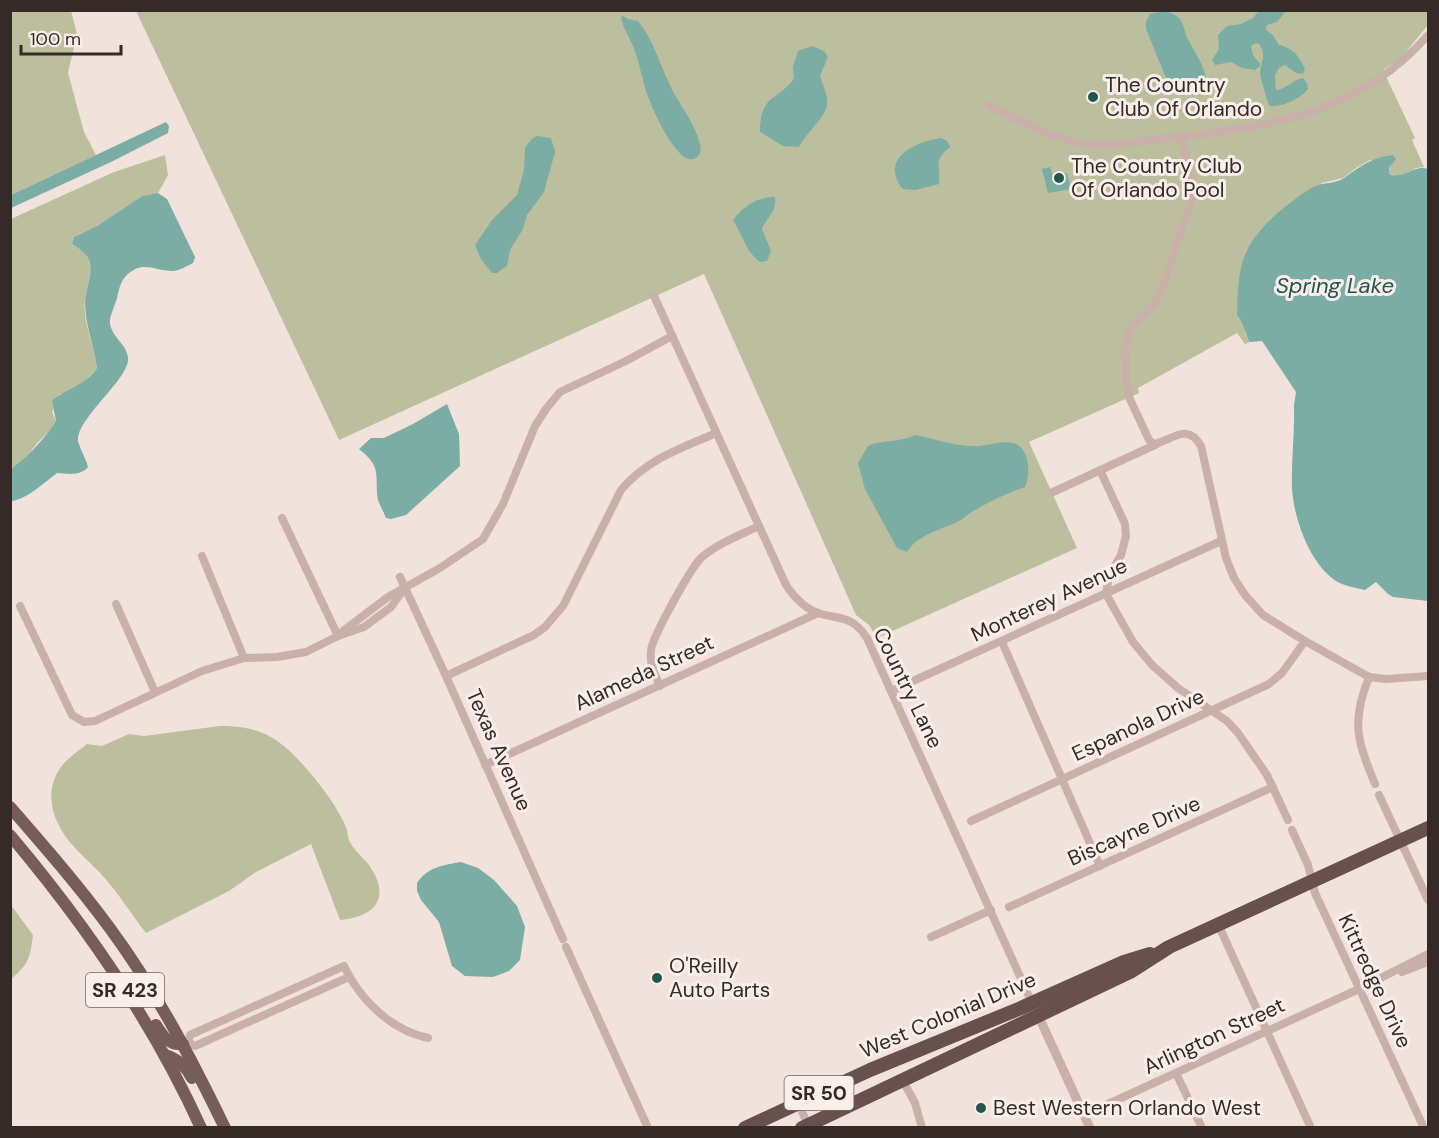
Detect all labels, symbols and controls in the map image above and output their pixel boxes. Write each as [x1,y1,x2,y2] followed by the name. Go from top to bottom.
[21,18,122,56] scale bar
[30,27,81,51] text: 100 m
[1105,71,1262,123] place label: The Country Club Of Orlando
[1086,90,1100,104] marker: The Country Club Of Orlando
[1071,152,1242,204] place label: The Country Club Of Orlando Pool
[1052,171,1066,185] marker: The Country Club Of Orlando Pool
[1276,271,1394,300] water label: Spring Lake
[966,551,1132,649] street label: Monterey Avenue
[867,623,949,753] street label: Country Lane
[570,629,718,717] street label: Alameda Street
[1067,682,1209,768] street label: Espanola Drive
[460,685,538,815] street label: Texas Avenue
[1063,789,1205,873] street label: Biscayne Drive
[1332,909,1418,1053] street label: Kittredge Drive
[669,952,770,1004] place label: O'Reilly Auto Parts
[856,965,1040,1065] street label: West Colonial Drive
[650,971,664,985] marker: O'Reilly Auto Parts
[86,973,164,1007] road number: SR 423
[1139,991,1289,1081] street label: Arlington Street
[784,1076,854,1110] road number: SR 50
[993,1094,1261,1122] place label: Best Western Orlando West
[974,1101,988,1115] marker: Best Western Orlando West

